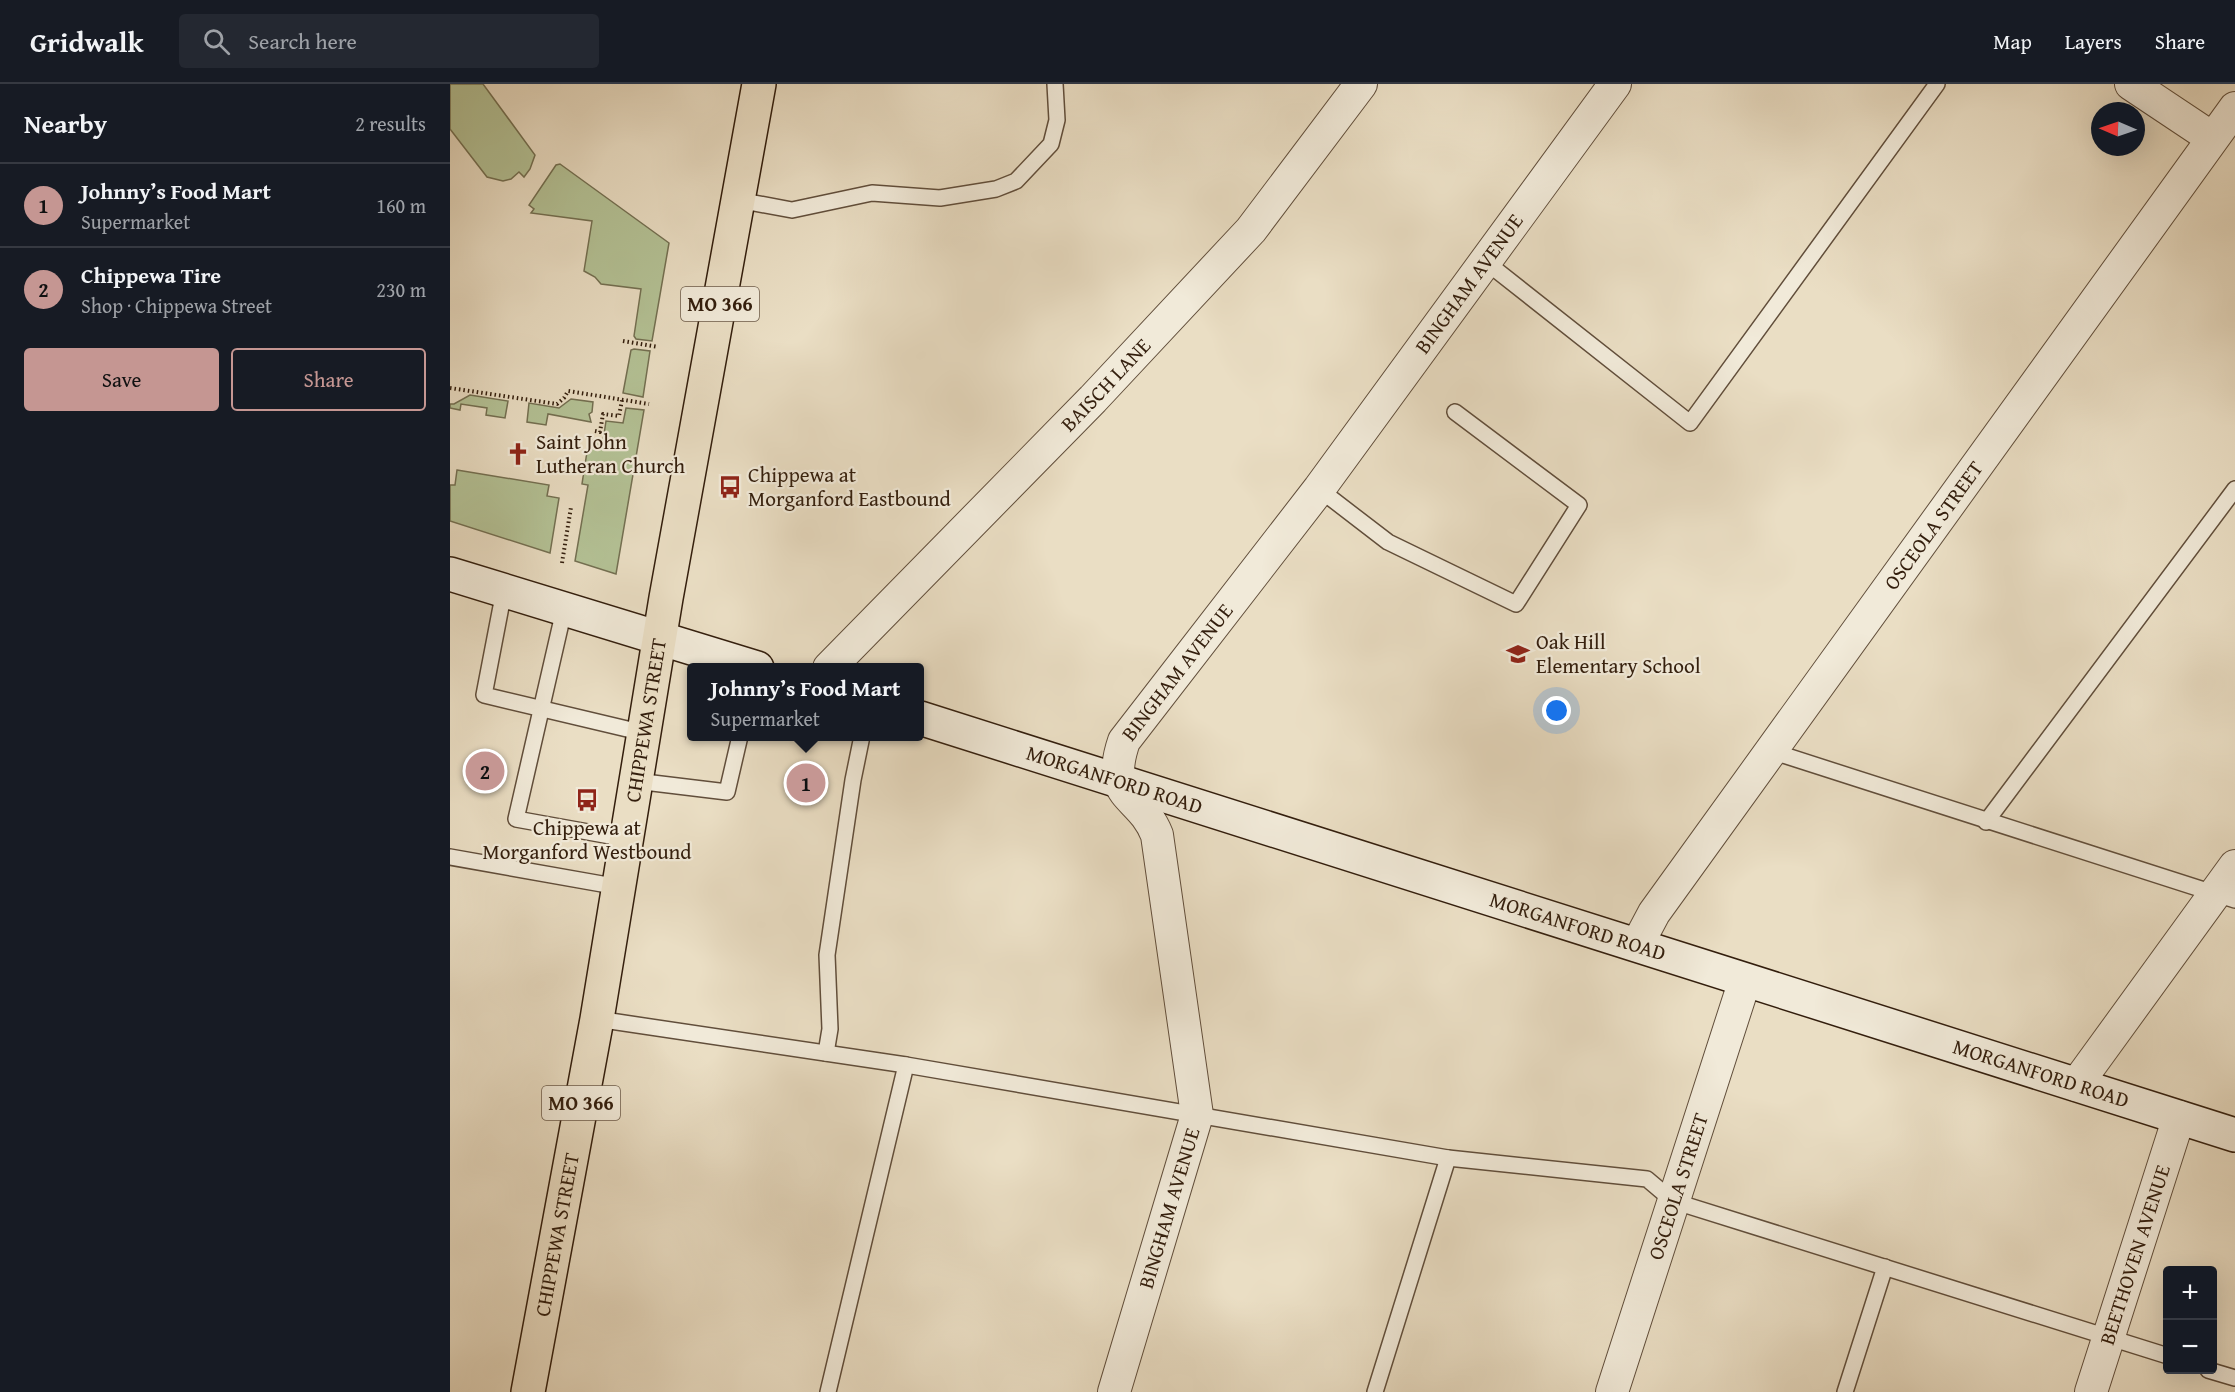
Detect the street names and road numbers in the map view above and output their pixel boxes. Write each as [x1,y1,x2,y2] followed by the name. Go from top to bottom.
[1407,207,1531,360] street label: BINGHAM AVENUE
[681,287,759,321] road number: MO 366
[1053,330,1158,438] street label: BAISCH LANE
[1876,454,1991,596] street label: OSCEOLA STREET
[1114,596,1240,747] street label: BINGHAM AVENUE
[617,636,674,805] street label: CHIPPEWA STREET
[1023,737,1207,822] street label: MORGANFORD ROAD
[1486,884,1670,969] street label: MORGANFORD ROAD
[1949,1031,2133,1115] street label: MORGANFORD ROAD
[542,1086,620,1120] road number: MO 366
[1640,1109,1716,1264] street label: OSCEOLA STREET
[1130,1123,1208,1292] street label: BINGHAM AVENUE
[526,1150,587,1319] street label: CHIPPEWA STREET
[2091,1160,2178,1349] street label: BEETHOVEN AVENUE

